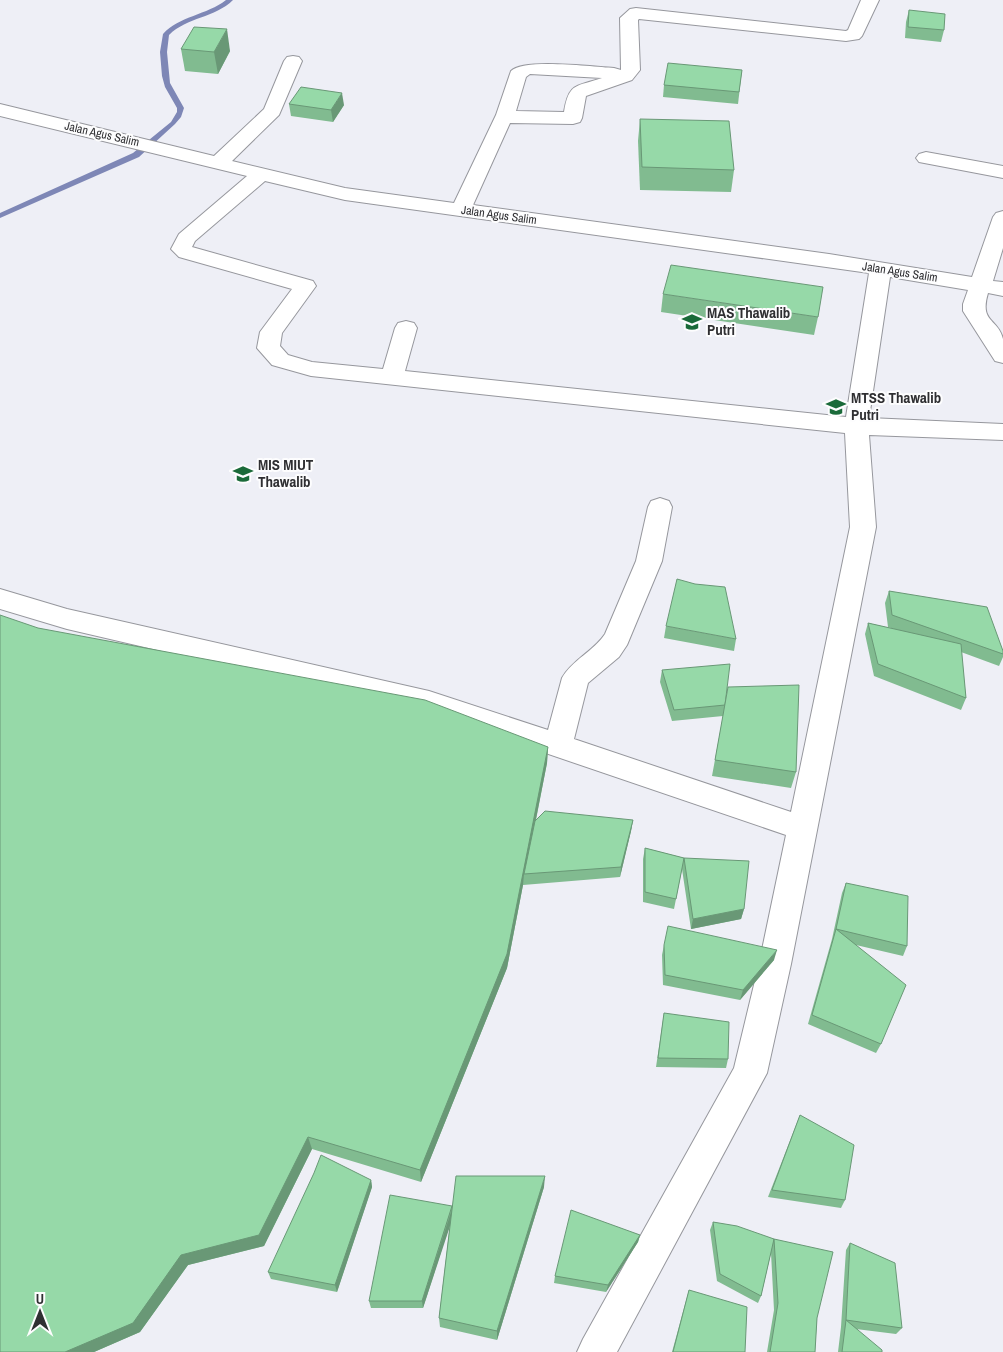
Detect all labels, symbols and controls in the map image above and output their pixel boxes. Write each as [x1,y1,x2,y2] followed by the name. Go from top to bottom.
[63,118,141,150] street label: Jalan Agus Salim
[460,202,538,228] street label: Jalan Agus Salim
[861,258,939,286] street label: Jalan Agus Salim
[707,302,790,340] place label: MAS Thawalib Putri
[681,311,703,333] school or university icon: MAS Thawalib Putri
[851,387,941,425] place label: MTSS Thawalib Putri
[825,396,847,418] school or university icon: MTSS Thawalib Putri
[258,454,314,492] place label: MIS MIUT Thawalib
[232,463,254,485] school or university icon: MIS MIUT Thawalib
[15,1287,65,1337] north arrow
[36,1290,44,1308] text: U

